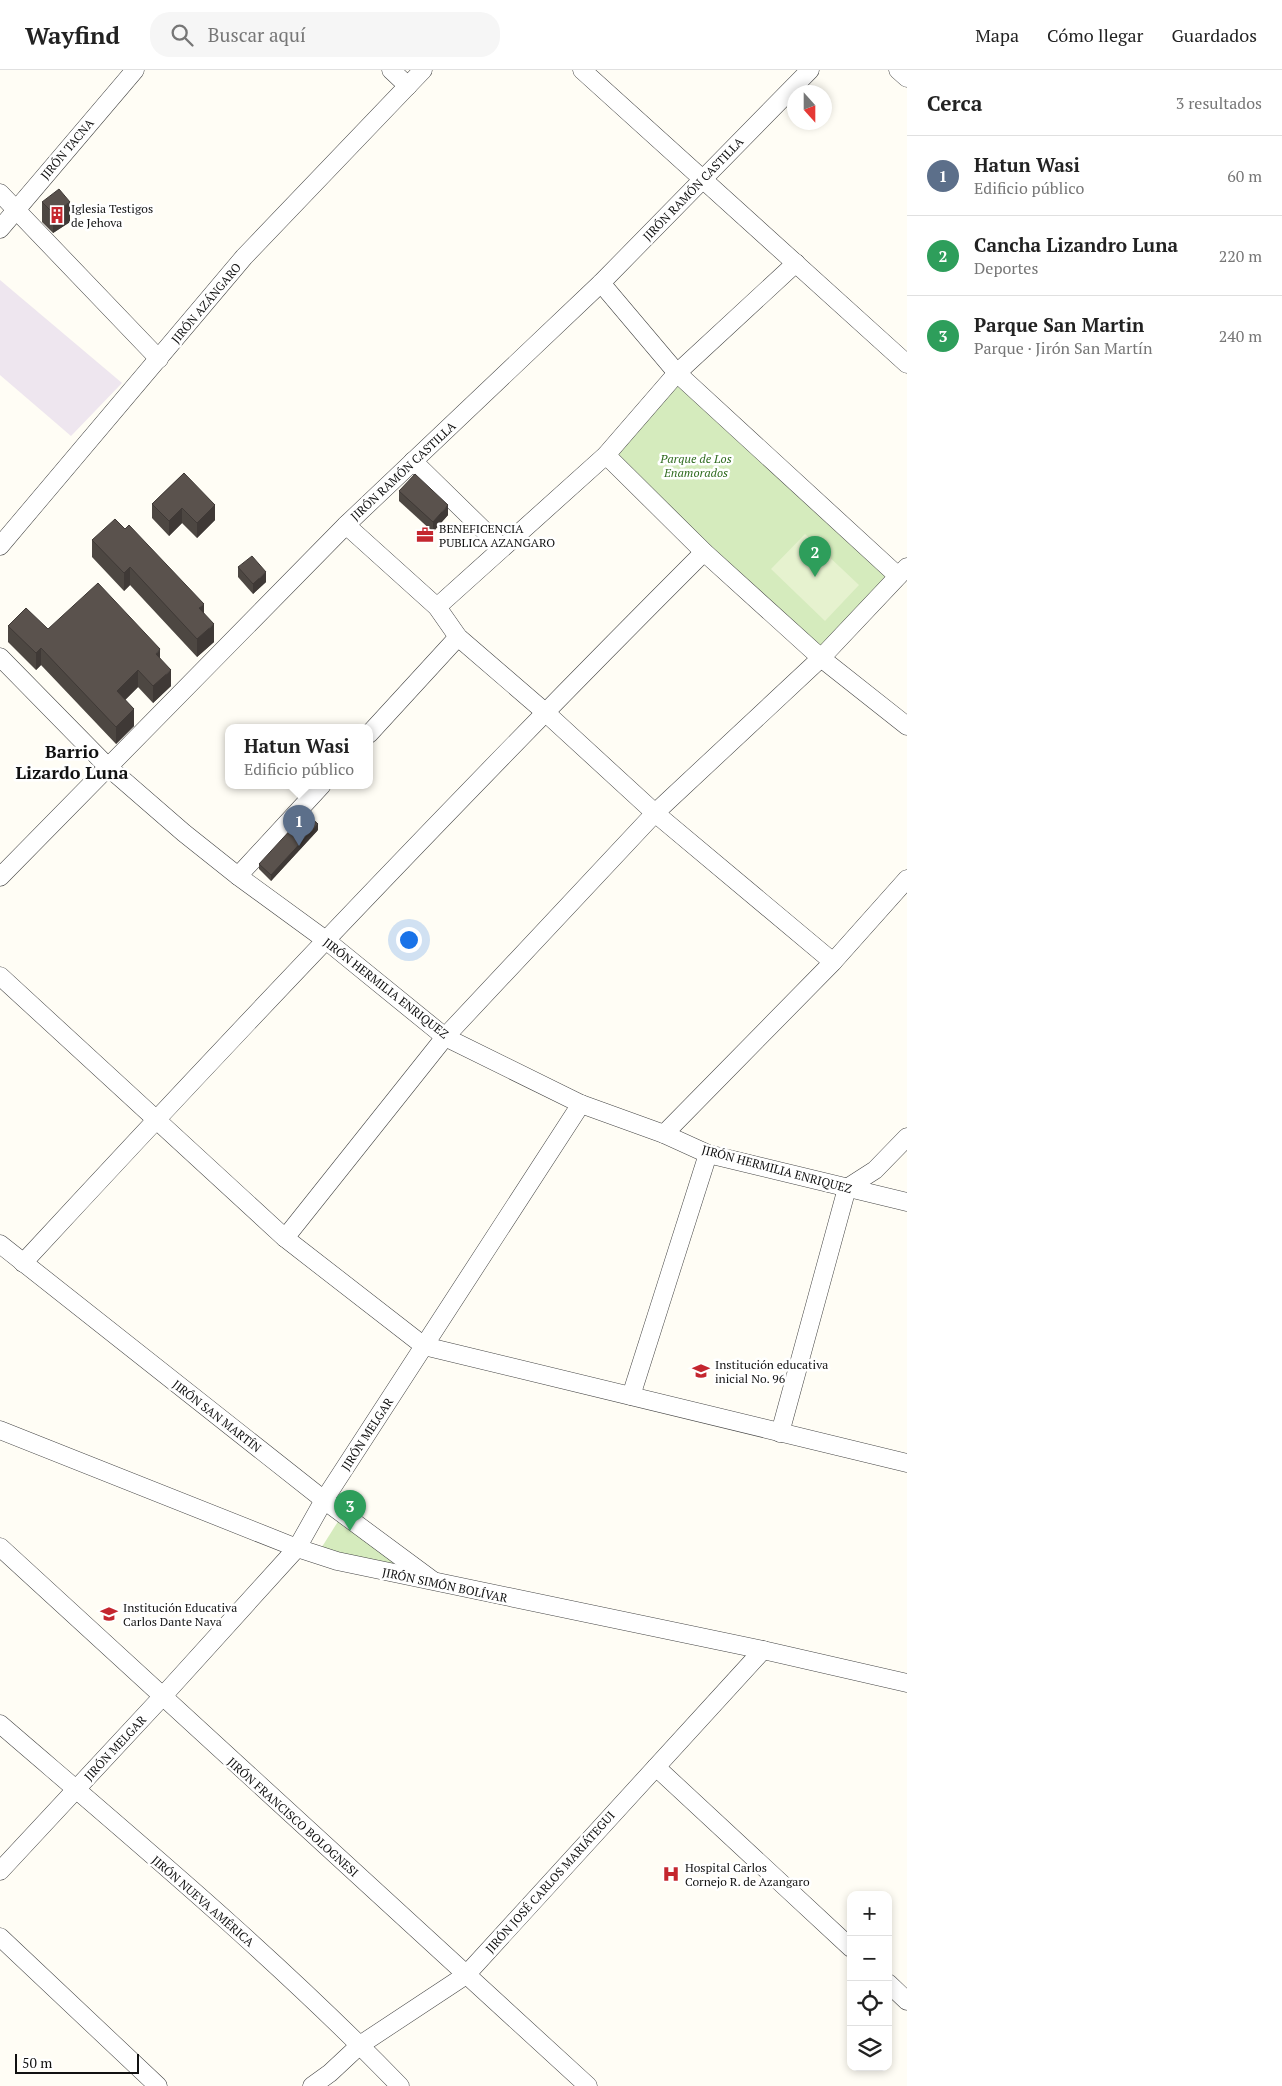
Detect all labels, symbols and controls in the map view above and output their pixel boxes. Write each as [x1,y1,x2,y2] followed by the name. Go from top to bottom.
[150,12,500,57] search box
[25,19,120,51] text: Wayfind
[168,21,196,49] icon: search
[208,22,306,47] text: Buscar aquí
[975,23,1019,47] text: Mapa
[1047,23,1143,47] text: Cómo llegar
[1171,23,1257,47] text: Guardados
[787,85,832,130] north arrow
[927,89,982,117] text: Cerca
[1176,92,1262,114] text: 3 resultados
[37,115,97,183] street label: JIRÓN TACNA
[640,134,747,244] street label: JIRÓN RAMÓN CASTILLA
[974,152,1080,177] text: Hatun Wasi
[938,165,948,187] text: 1
[1227,165,1262,187] text: 60 m
[974,177,1084,199] text: Edificio público
[71,201,153,230] place label: Iglesia Testigos de Jehova
[47,205,67,225] building icon: Iglesia Testigos de Jehova
[974,232,1178,257] text: Cancha Lizandro Luna
[938,245,948,267] text: 2
[1219,245,1262,267] text: 220 m
[974,257,1038,279] text: Deportes
[168,260,244,346] street label: JIRÓN AZÁNGARO
[974,312,1144,337] text: Parque San Martin
[938,325,948,347] text: 3
[1219,325,1262,347] text: 240 m
[974,337,1152,359] text: Parque · Jirón San Martín
[347,418,459,524] street label: JIRÓN RAMÓN CASTILLA
[659,451,732,480] park label: Parque de Los Enamorados
[439,521,555,550] place label: BENEFICENCIA PUBLICA AZANGARO
[415,525,435,545] office icon: BENEFICENCIA PUBLICA AZANGARO
[799,536,831,577] pin: 2
[225,724,373,789] popup
[244,733,350,758] text: Hatun Wasi
[15,739,129,784] district label: Barrio Lizardo Luna
[244,758,354,780] text: Edificio público
[283,805,315,846] pin: 1
[396,927,422,953] your location
[320,934,452,1042] street label: JIRÓN HERMILIA ENRIQUEZ
[700,1142,854,1196] street label: JIRÓN HERMILIA ENRIQUEZ
[715,1357,828,1386] place label: Institución educativa inicial No. 96
[691,1361,711,1381] school or university icon: Institución educativa inicial No. 96
[170,1377,265,1455] street label: JIRÓN SAN MARTÍN
[338,1394,396,1473] street label: JIRÓN MELGAR
[334,1490,366,1531] pin: 3
[381,1564,509,1606] street label: JIRÓN SIMÓN BOLÍVAR
[123,1600,237,1629] place label: Institución Educativa Carlos Dante Nava
[99,1604,119,1624] school or university icon: Institución Educativa Carlos Dante Nava
[81,1712,149,1784] street label: JIRÓN MELGAR
[224,1754,362,1880] street label: JIRÓN FRANCISCO BOLOGNESI
[482,1808,618,1956] street label: JIRÓN JOSÉ CARLOS MARIÁTEGUI
[149,1852,258,1950] street label: JIRÓN NUEVA AMÉRICA
[685,1860,810,1889] place label: Hospital Carlos Cornejo R. de Azangaro
[661,1864,681,1884] hospital icon: Hospital Carlos Cornejo R. de Azangaro
[847,1891,892,2071] map controls
[847,1891,892,1936] button: +
[847,1936,892,1981] button: −
[847,1981,892,2026] button: locate
[847,2026,892,2071] button: layers
[15,2051,139,2074] scale bar
[22,2053,52,2072] text: 50 m

